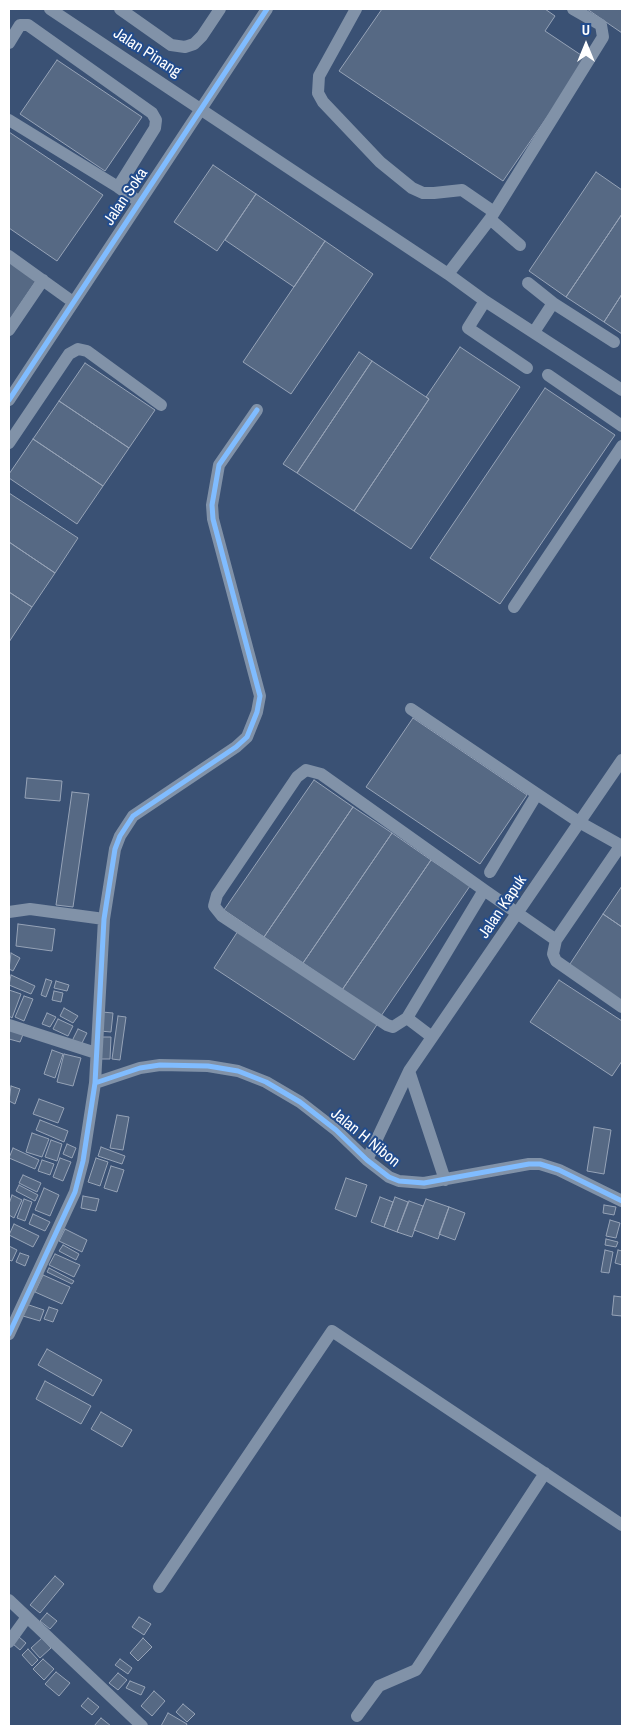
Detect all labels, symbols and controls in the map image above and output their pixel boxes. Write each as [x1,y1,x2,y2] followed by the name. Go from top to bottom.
[561,20,611,70] north arrow
[582,21,590,39] text: U
[110,24,184,82] street label: Jalan Pinang
[100,165,152,229] street label: Jalan Soka
[475,872,531,942] street label: Jalan Kapuk
[327,1104,403,1172] street label: Jalan H Nibon

